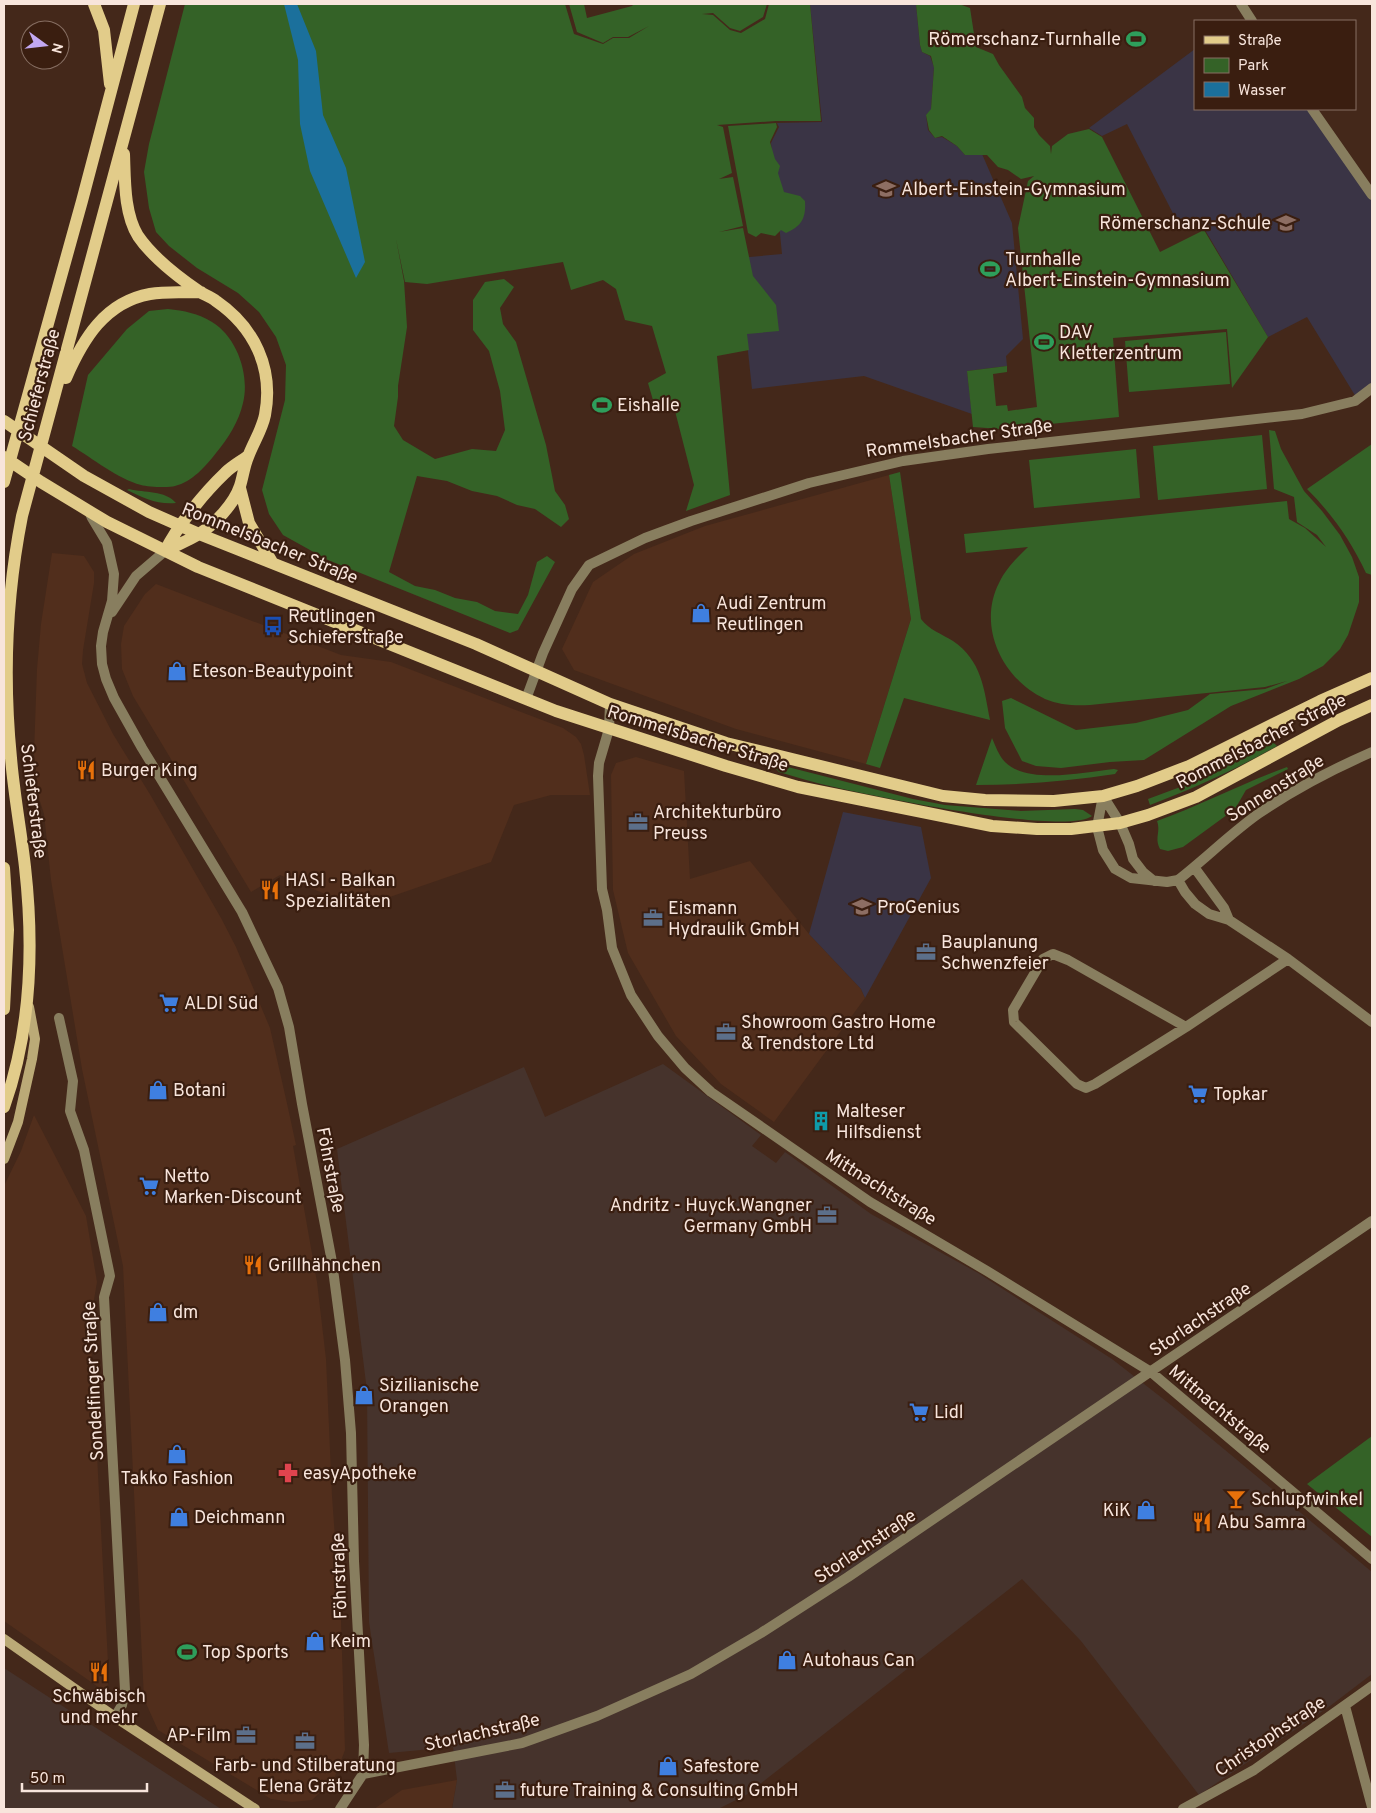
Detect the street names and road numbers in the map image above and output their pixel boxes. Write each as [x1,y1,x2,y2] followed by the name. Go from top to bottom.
[14,326,67,444] street label: Schieferstraße
[864,415,1054,464] street label: Rommelsbacher Straße
[178,498,361,590] street label: Rommelsbacher Straße
[1173,689,1351,795] street label: Rommelsbacher Straße
[604,701,791,778] street label: Rommelsbacher Straße
[14,742,51,860] street label: Schieferstraße
[1223,750,1329,829] street label: Sonnenstraße
[310,1126,349,1215] street label: Föhrstraße
[820,1145,940,1232] street label: Mittnachtstraße
[1146,1278,1256,1363] street label: Storlachstraße
[79,1300,110,1461] street label: Sondelfinger Straße
[1163,1360,1275,1460] street label: Mittnachtstraße
[811,1505,921,1590] street label: Storlachstraße
[327,1532,354,1620] street label: Föhrstraße
[1211,1692,1331,1783] street label: Christophstraße
[422,1709,542,1758] street label: Storlachstraße

